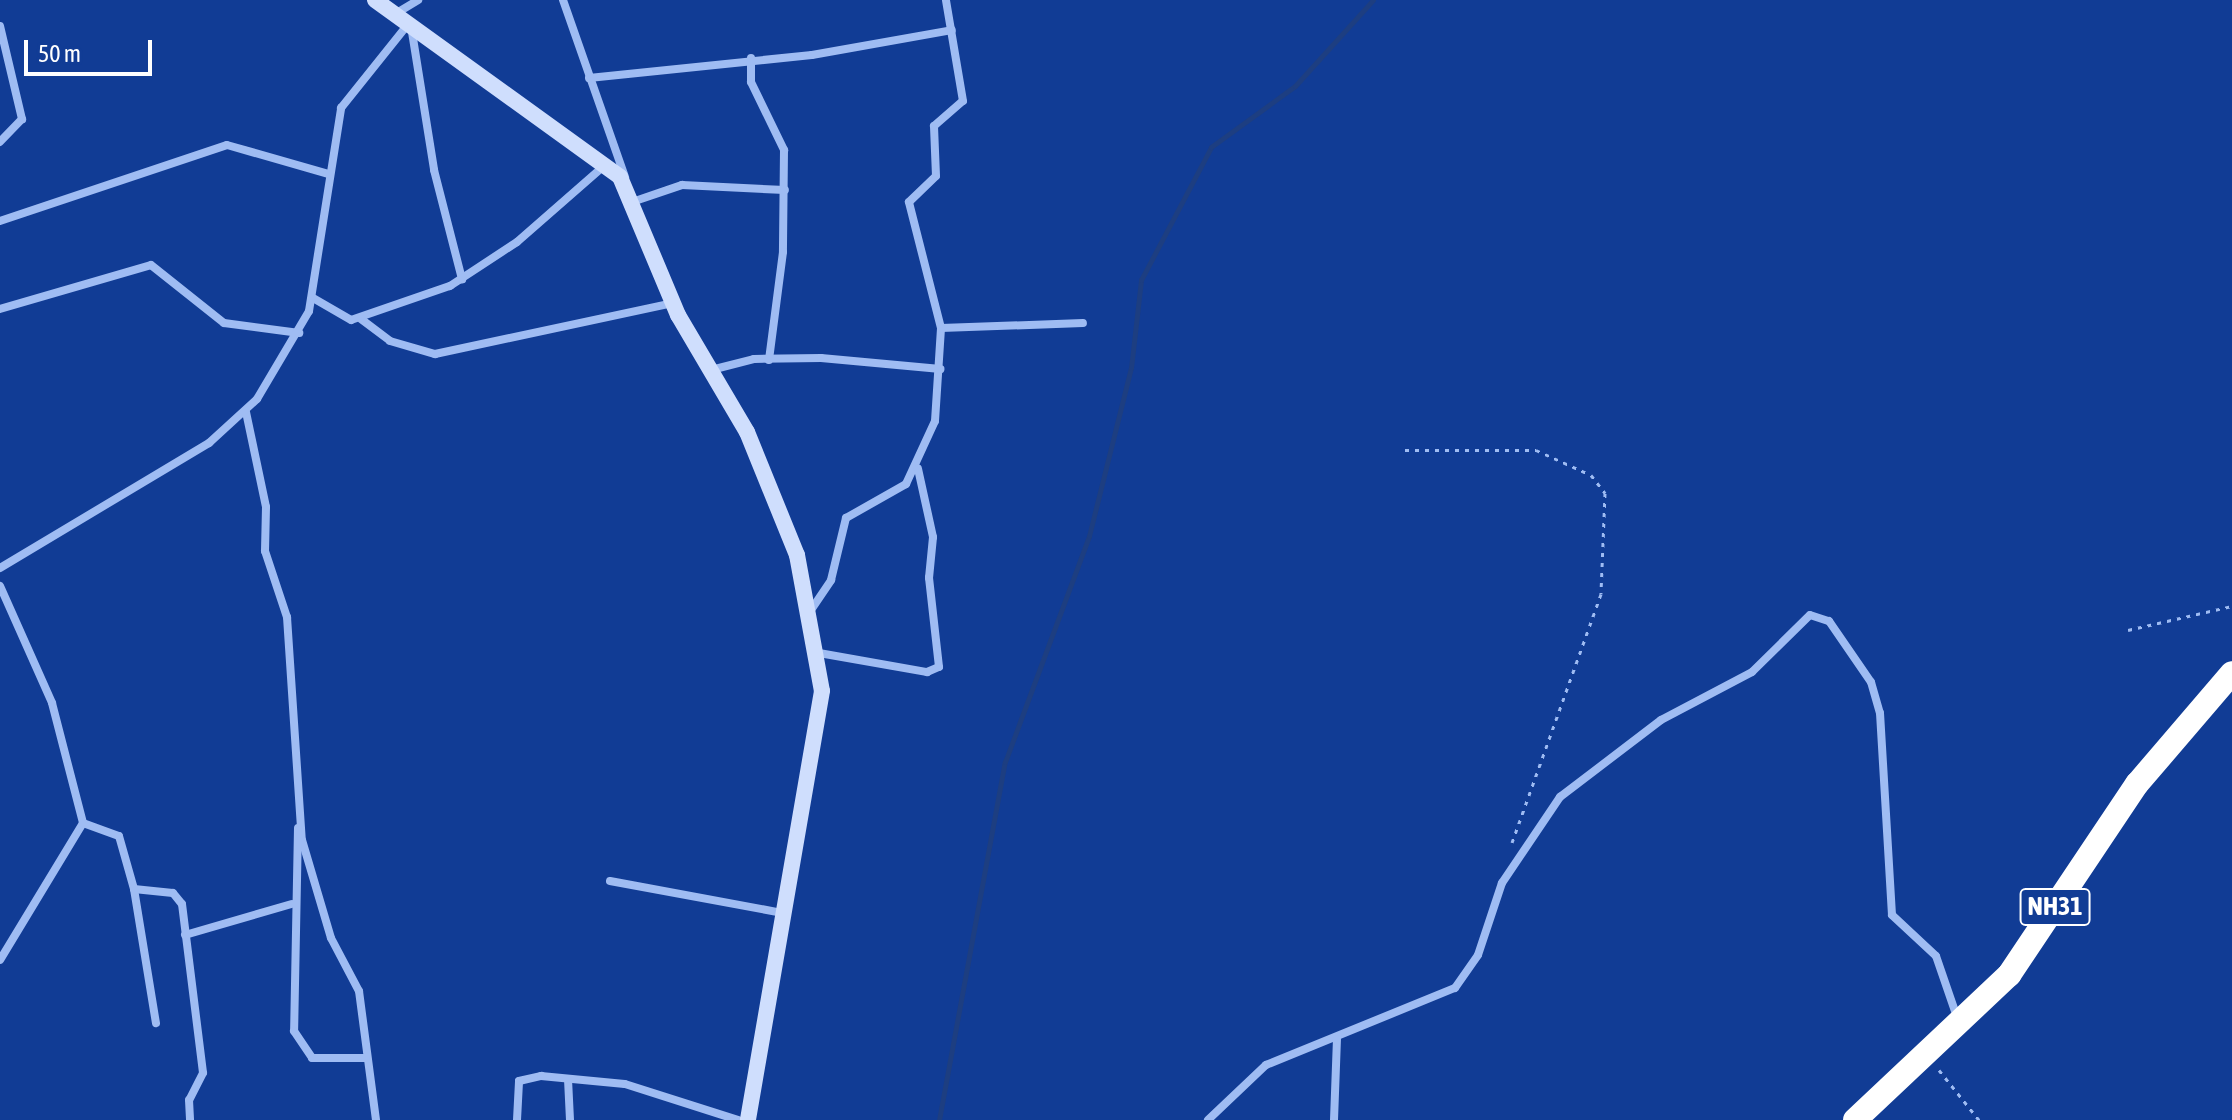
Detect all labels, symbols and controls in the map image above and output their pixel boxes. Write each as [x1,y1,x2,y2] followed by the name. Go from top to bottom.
[28,24,156,74] scale bar
[38,40,81,67] text: 50 m
[2019,885,2091,929] road number: NH31

